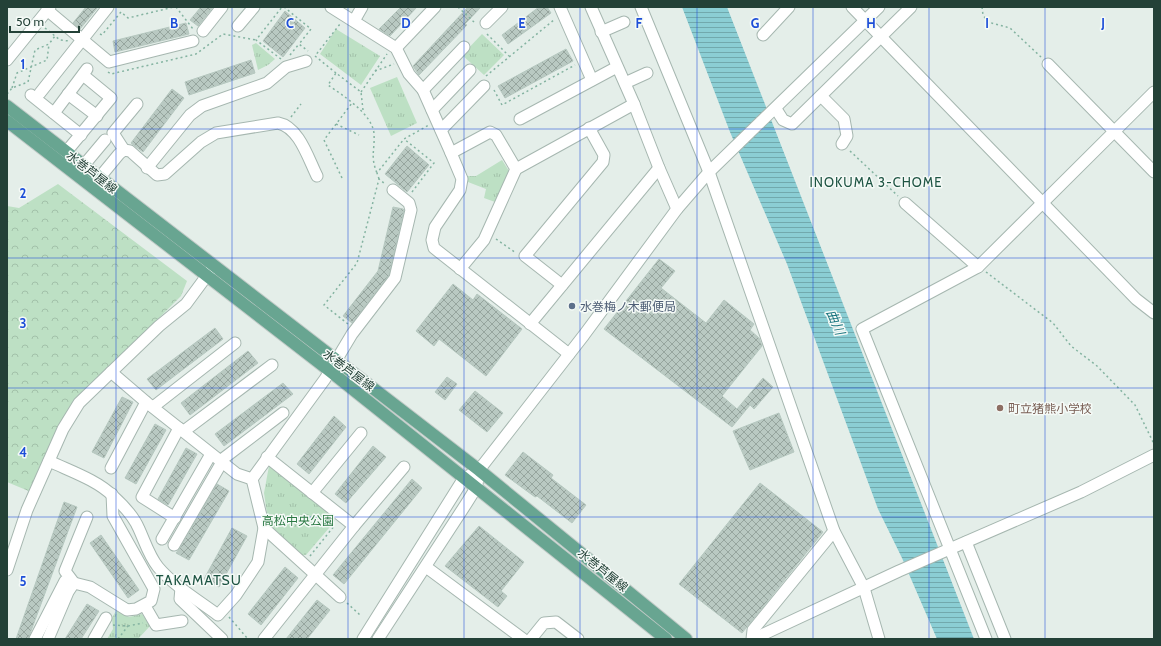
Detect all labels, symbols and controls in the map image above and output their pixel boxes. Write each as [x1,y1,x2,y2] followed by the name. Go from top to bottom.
[10,8,79,34] scale bar
[16,14,44,29] text: 50 m
[170,15,178,31] text: B
[286,15,294,31] text: C
[401,15,411,31] text: D
[518,15,526,31] text: E
[636,15,643,31] text: F
[751,15,760,31] text: G
[866,15,876,31] text: H
[985,15,989,31] text: I
[1100,15,1105,31] text: J
[21,56,25,72] text: 1
[64,148,120,196] street label: 水巻芦屋線
[809,174,943,190] district label: INOKUMA 3-CHOME
[20,185,27,201] text: 2
[580,299,676,314] place label: 水巻梅ノ木郵便局
[567,301,577,311] marker: 水巻梅ノ木郵便局
[824,307,849,339] water label: 曲川
[19,315,27,331] text: 3
[321,346,377,394] street label: 水巻芦屋線
[1008,401,1092,416] place label: 町立猪熊小学校
[995,403,1005,413] marker: 町立猪熊小学校
[19,444,27,460] text: 4
[262,513,334,528] park label: 高松中央公園
[575,545,631,595] street label: 水巻芦屋線
[156,571,242,589] district label: TAKAMATSU
[20,573,27,589] text: 5

